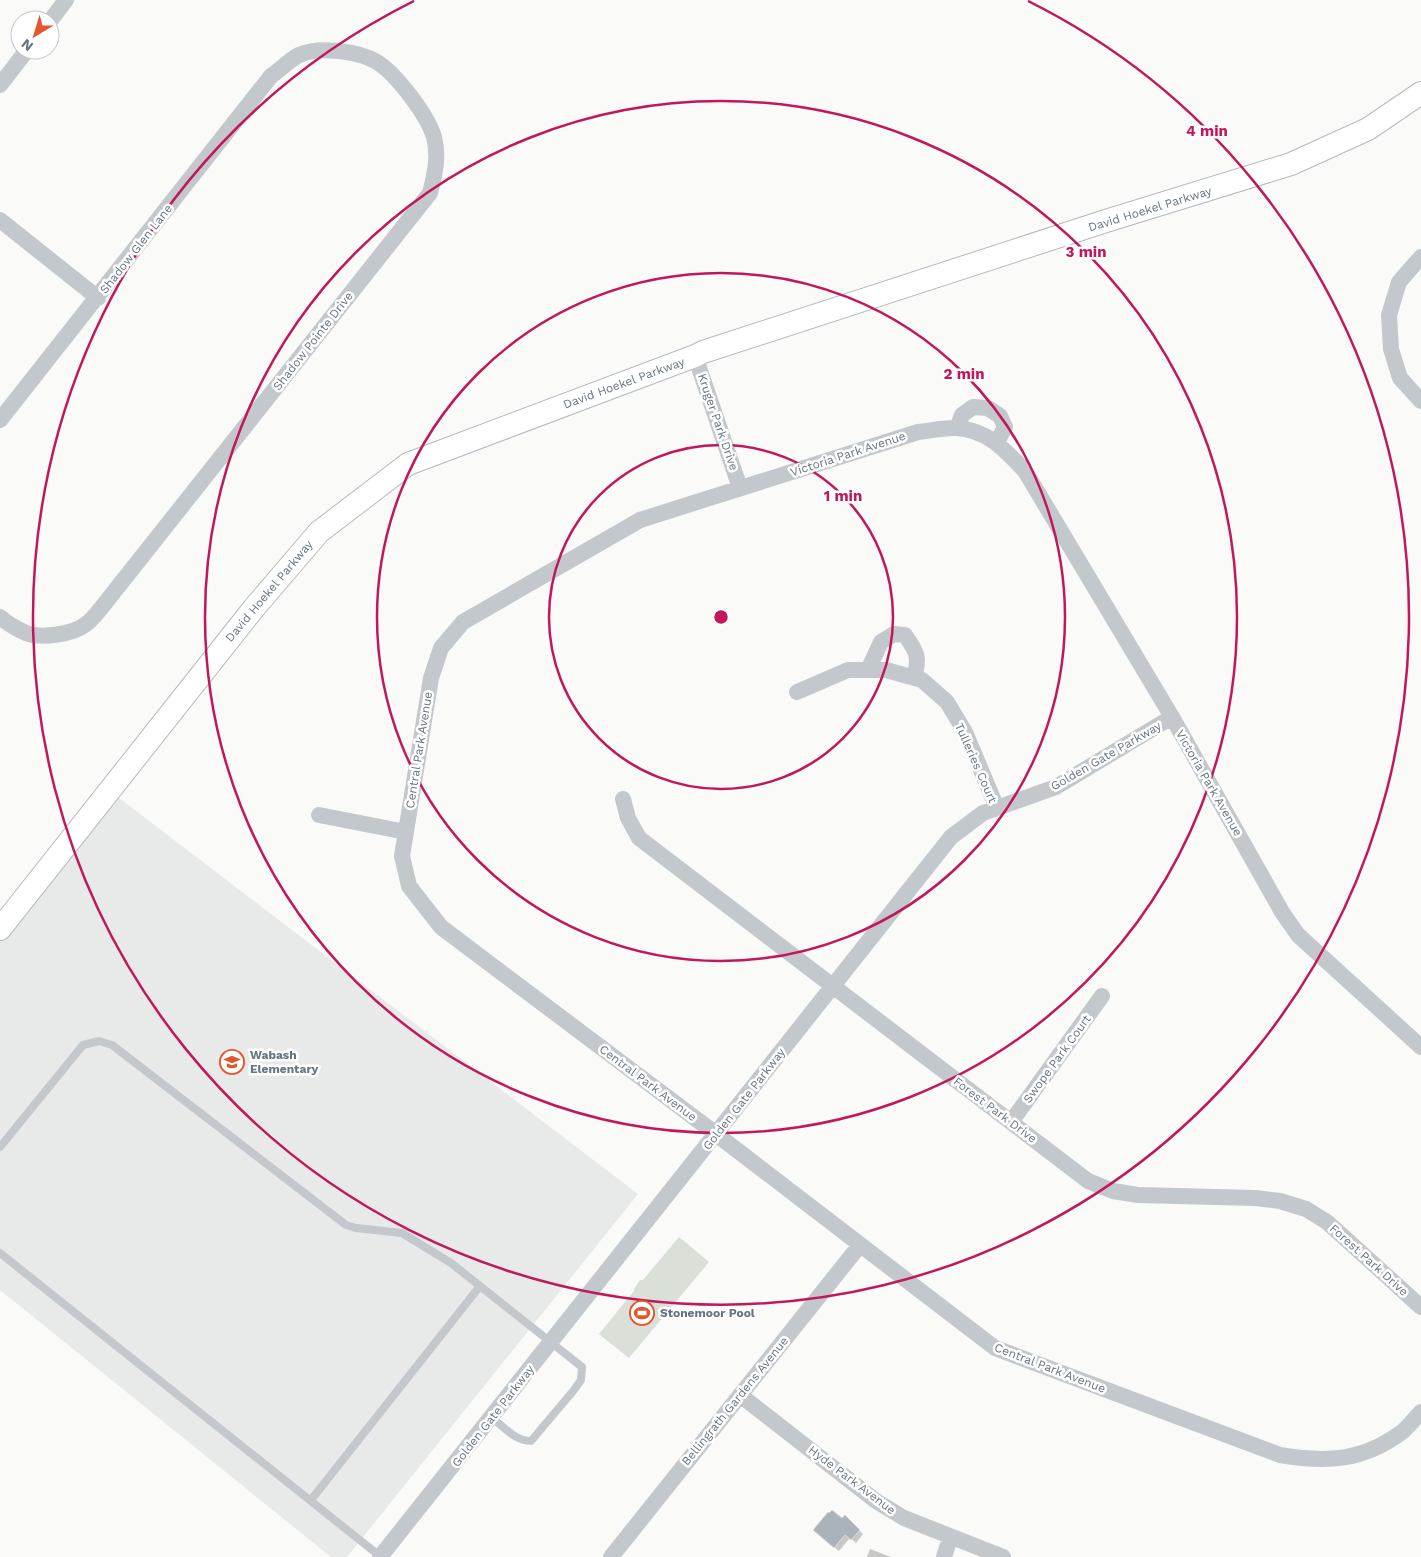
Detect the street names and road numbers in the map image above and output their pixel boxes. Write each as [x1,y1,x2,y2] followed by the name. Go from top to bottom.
[1087,183,1214,234] street label: David Hoekel Parkway
[97,202,175,296] street label: Shadow Glen Lane
[270,289,356,393] street label: Shadow Pointe Drive
[561,354,687,412] street label: David Hoekel Parkway
[695,372,741,472] street label: Kruger Park Drive
[789,429,907,479] street label: Victoria Park Avenue
[222,537,316,645] street label: David Hoekel Parkway
[403,691,435,809] street label: Central Park Avenue
[1048,718,1164,793] street label: Golden Gate Parkway
[952,721,1000,805] street label: Tulleries Court
[1173,727,1245,839] street label: Victoria Park Avenue
[1020,1012,1094,1106] street label: Swope Park Court
[597,1042,699,1124] street label: Central Park Avenue
[700,1045,789,1153] street label: Golden Gate Parkway
[951,1074,1039,1146] street label: Forest Park Drive
[1327,1221,1411,1299] street label: Forest Park Drive
[679,1334,791,1468] street label: Bellingrath Gardens Avenue
[992,1340,1108,1396] street label: Central Park Avenue
[449,1362,538,1470] street label: Golden Gate Parkway
[806,1443,898,1517] street label: Hyde Park Avenue

